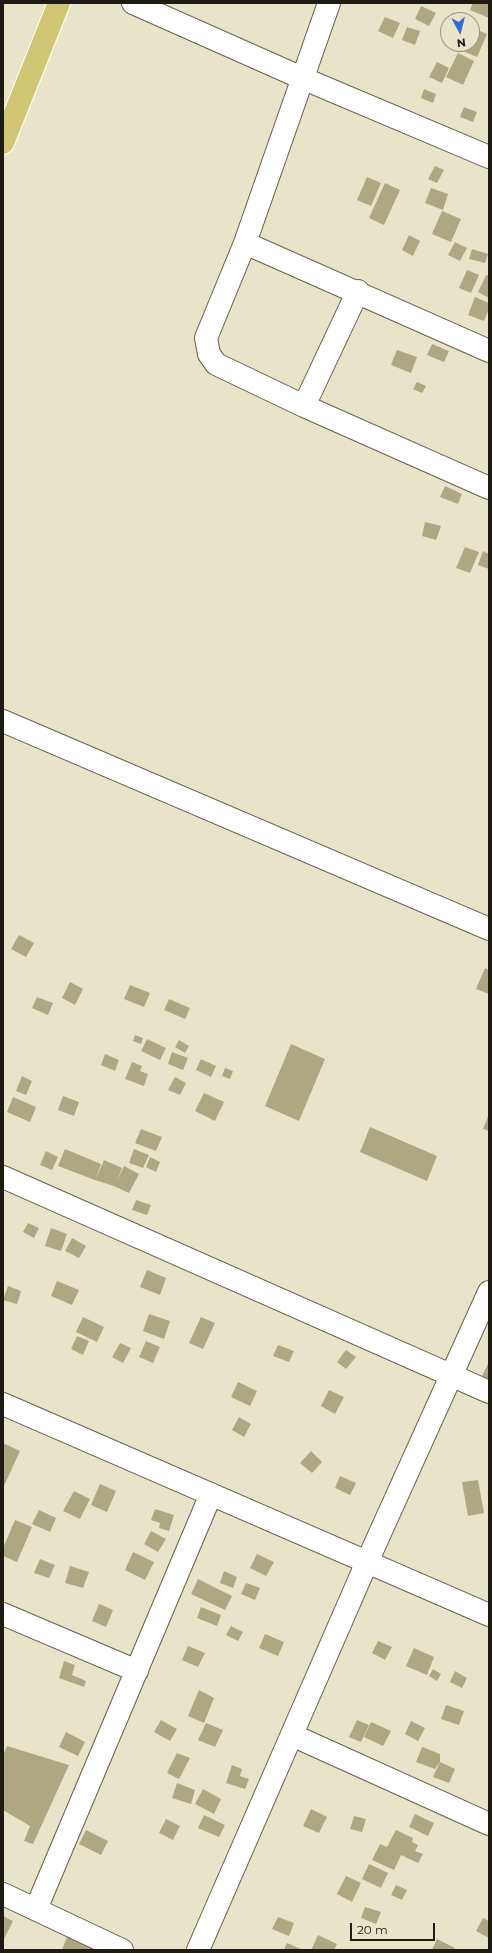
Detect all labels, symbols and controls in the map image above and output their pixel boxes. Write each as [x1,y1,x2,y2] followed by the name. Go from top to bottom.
[440,12,480,52] north arrow
[456,35,467,50] text: N
[352,1915,437,1941] scale bar
[357,1922,388,1937] text: 20 m

